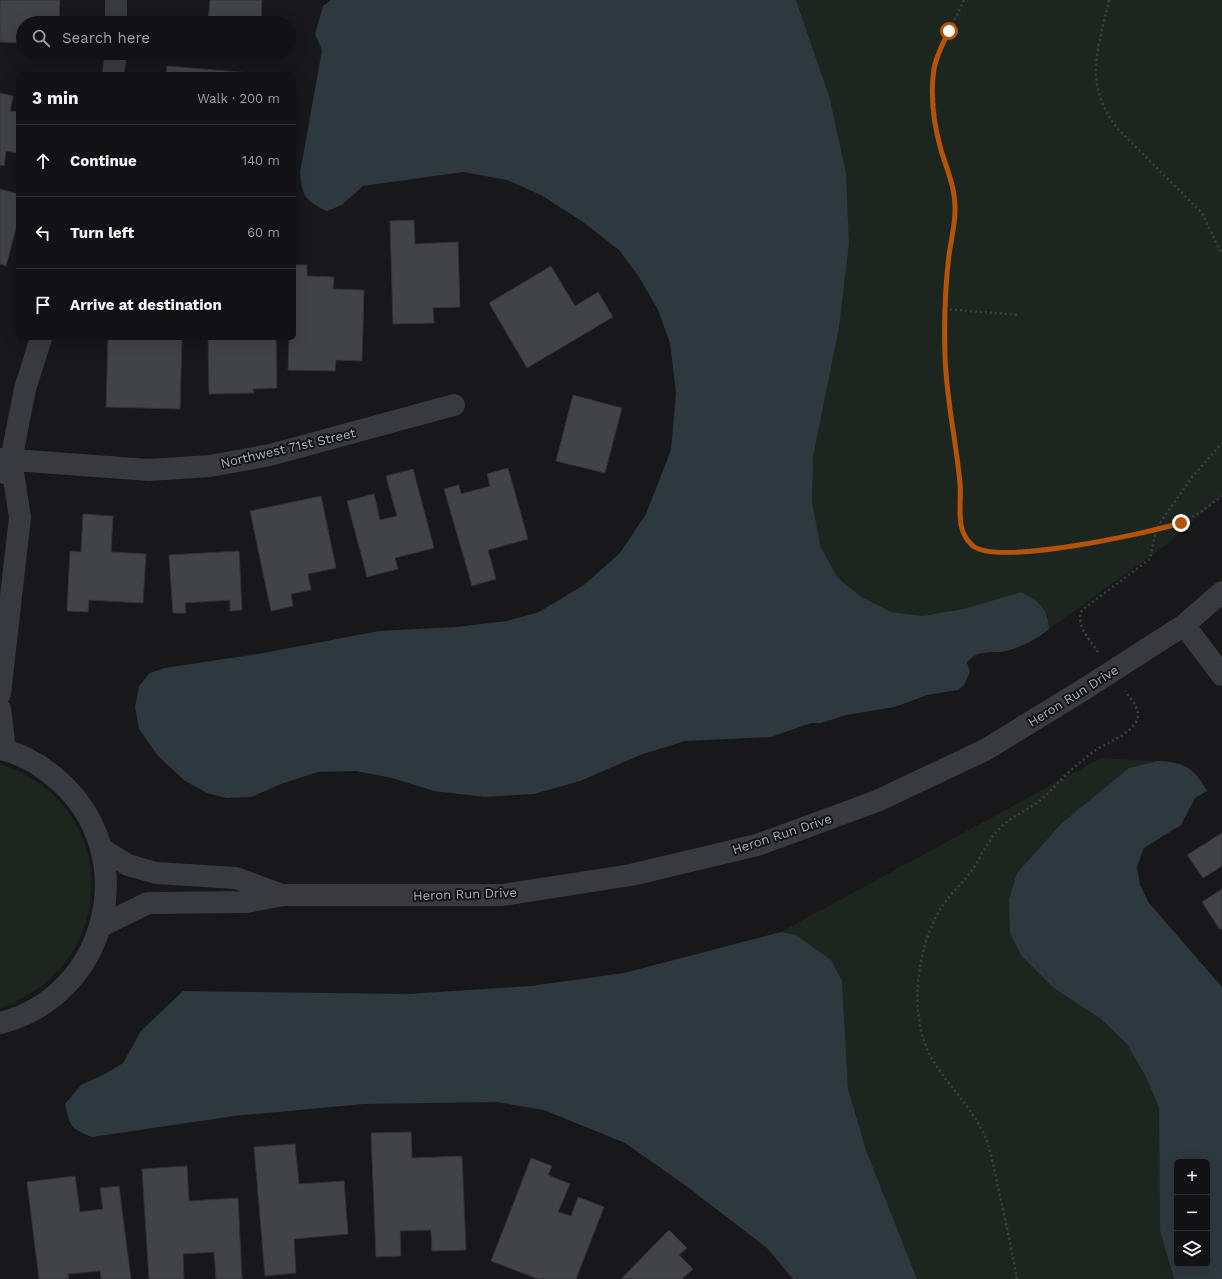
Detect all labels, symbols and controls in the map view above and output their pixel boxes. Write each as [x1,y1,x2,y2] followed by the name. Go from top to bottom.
[16,16,296,60] search box
[940,22,958,40] route start
[30,27,52,49] icon: search
[62,29,150,47] text: Search here
[32,88,78,108] text: 3 min
[197,91,280,106] text: Walk · 200 m
[32,150,54,172] icon: ahead
[70,152,137,170] text: Continue
[242,153,280,168] text: 140 m
[32,222,54,244] icon: left
[70,224,134,242] text: Turn left
[247,225,280,240] text: 60 m
[32,294,54,316] icon: arrive
[70,296,222,314] text: Arrive at destination
[219,425,358,471] street label: Northwest 71st Street
[1172,514,1190,532] route end
[1025,662,1121,730] street label: Heron Run Drive
[730,811,834,857] street label: Heron Run Drive
[413,885,517,903] street label: Heron Run Drive
[1174,1159,1210,1267] map controls
[1174,1159,1210,1195] button: +
[1174,1195,1210,1231] button: −
[1174,1231,1210,1267] button: layers

